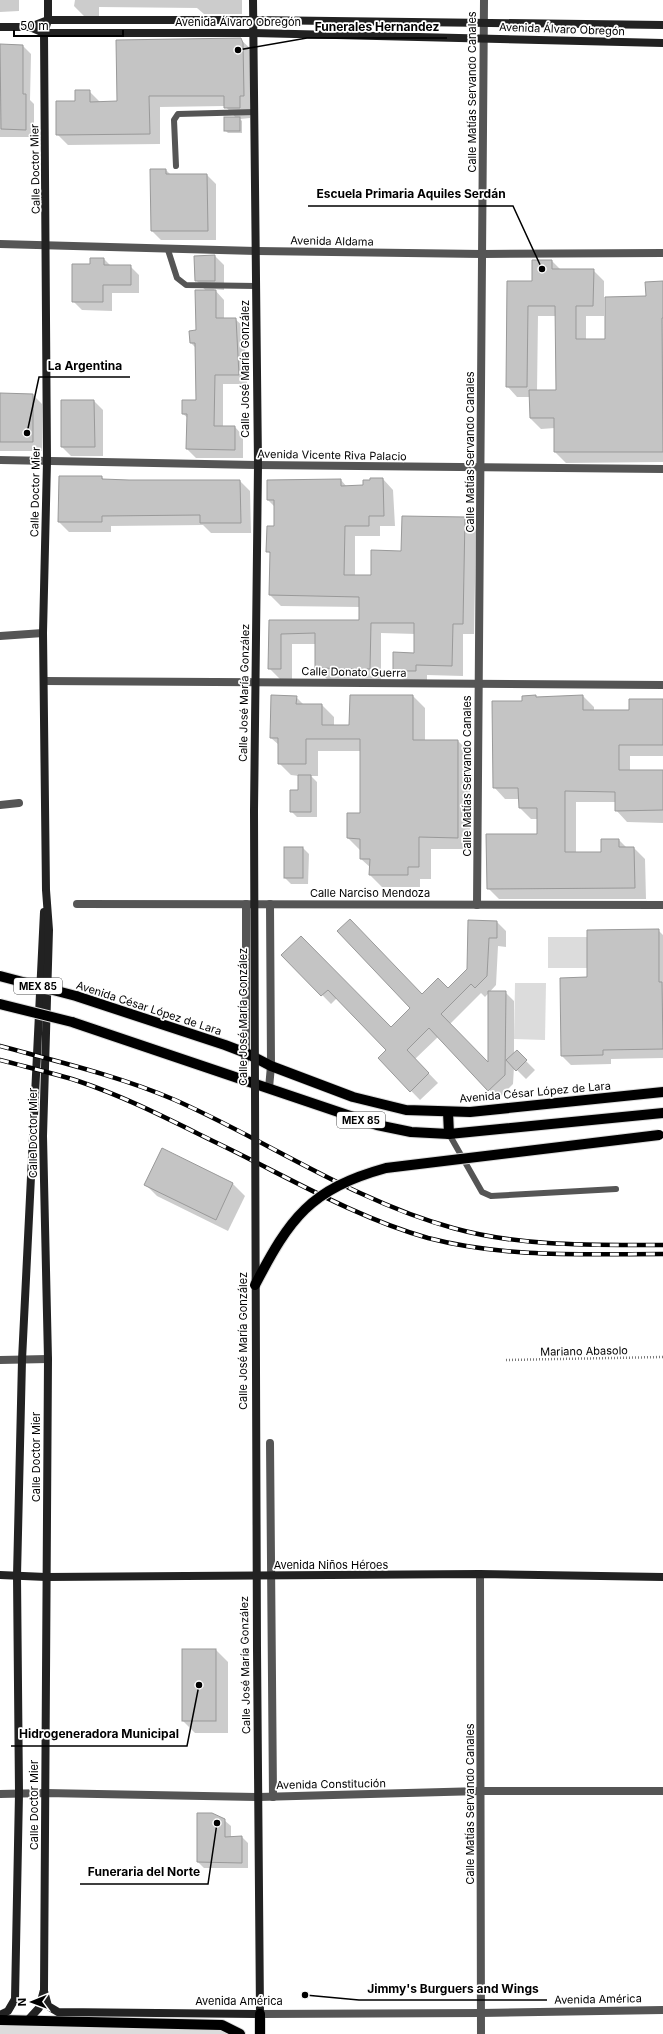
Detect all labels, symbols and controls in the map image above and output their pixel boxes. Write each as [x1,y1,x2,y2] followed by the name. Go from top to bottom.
[465,11,479,173] street label: Calle Matías Servando Canales
[14,12,123,38] scale bar
[307,14,447,38] callout: Funerales Hernandez
[175,15,301,29] street label: Avenida Álvaro Obregón
[20,18,49,33] text: 50 m
[315,19,439,34] text: Funerales Hernandez
[499,20,625,38] street label: Avenida Álvaro Obregón
[27,124,43,214] street label: Calle Doctor Mier
[308,182,513,206] callout: Escuela Primaria Aquiles Serdán
[316,186,506,201] text: Escuela Primaria Aquiles Serdán
[290,233,374,249] street label: Avenida Aldama
[238,300,252,438] street label: Calle José María González
[39,353,130,377] callout: La Argentina
[48,358,122,373] text: La Argentina
[463,371,477,533] street label: Calle Matías Servando Canales
[27,447,43,537] street label: Calle Doctor Mier
[257,447,407,463] street label: Avenida Vicente Riva Palacio
[236,624,252,762] street label: Calle José María González
[301,664,407,680] street label: Calle Donato Guerra
[460,695,474,857] street label: Calle Matías Servando Canales
[310,886,430,900] street label: Calle Narciso Mendoza
[236,948,250,1086] street label: Calle José María González
[14,978,62,994] road number: MEX 85
[75,978,223,1038] street label: Avenida César López de Lara
[459,1078,611,1106] street label: Avenida César López de Lara
[26,1088,40,1178] street label: Calle Doctor Mier
[337,1112,385,1128] road number: MEX 85
[236,1272,250,1410] street label: Calle José María González
[540,1343,628,1359] street label: Mariano Abasolo
[29,1412,43,1502] street label: Calle Doctor Mier
[274,1558,389,1572] street label: Avenida Niños Héroes
[237,1596,253,1734] street label: Calle José María González
[11,1722,187,1746] callout: Hidrogeneradora Municipal
[463,1723,477,1885] street label: Calle Matías Servando Canales
[19,1726,179,1741] text: Hidrogeneradora Municipal
[27,1760,41,1850] street label: Calle Doctor Mier
[276,1776,386,1792] street label: Avenida Constitución
[80,1860,208,1884] callout: Funeraria del Norte
[88,1864,200,1879] text: Funeraria del Norte
[359,1976,547,2000] callout: Jimmy's Burguers and Wings
[367,1981,539,1996] text: Jimmy's Burguers and Wings
[12,1982,52,2022] north arrow
[554,1991,642,2007] street label: Avenida América
[195,1994,283,2008] street label: Avenida América
[15,1998,29,2006] text: N

